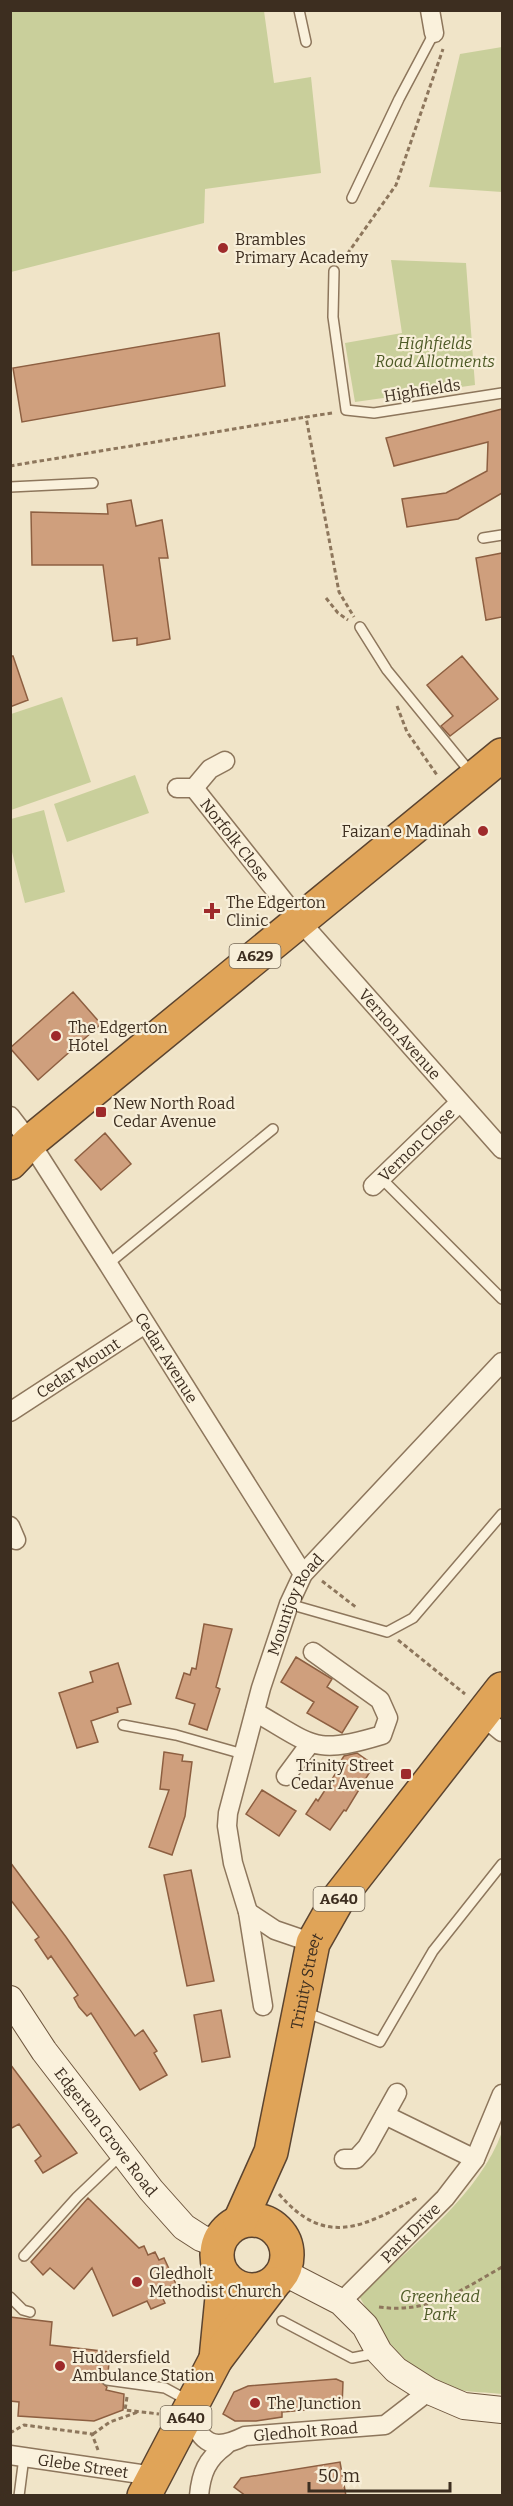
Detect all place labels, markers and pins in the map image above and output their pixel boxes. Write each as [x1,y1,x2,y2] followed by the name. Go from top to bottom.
[235,230,369,267] place label: Brambles Primary Academy
[216,241,230,255] marker: Brambles Primary Academy
[341,822,471,841] place label: Faizan e Madinah
[476,824,490,838] marker: Faizan e Madinah
[226,893,326,930] place label: The Edgerton Clinic
[203,902,221,920] marker: The Edgerton Clinic
[68,1018,168,1055] place label: The Edgerton Hotel
[49,1029,63,1043] marker: The Edgerton Hotel
[113,1094,235,1131] place label: New North Road Cedar Avenue
[94,1105,108,1119] marker: New North Road Cedar Avenue
[291,1756,394,1793] place label: Trinity Street Cedar Avenue
[399,1767,413,1781] marker: Trinity Street Cedar Avenue
[149,2264,282,2301] place label: Gledholt Methodist Church
[130,2275,144,2289] marker: Gledholt Methodist Church
[72,2348,214,2385] place label: Huddersfield Ambulance Station
[53,2359,67,2373] marker: Huddersfield Ambulance Station
[267,2394,361,2413] place label: The Junction
[248,2396,262,2410] marker: The Junction

